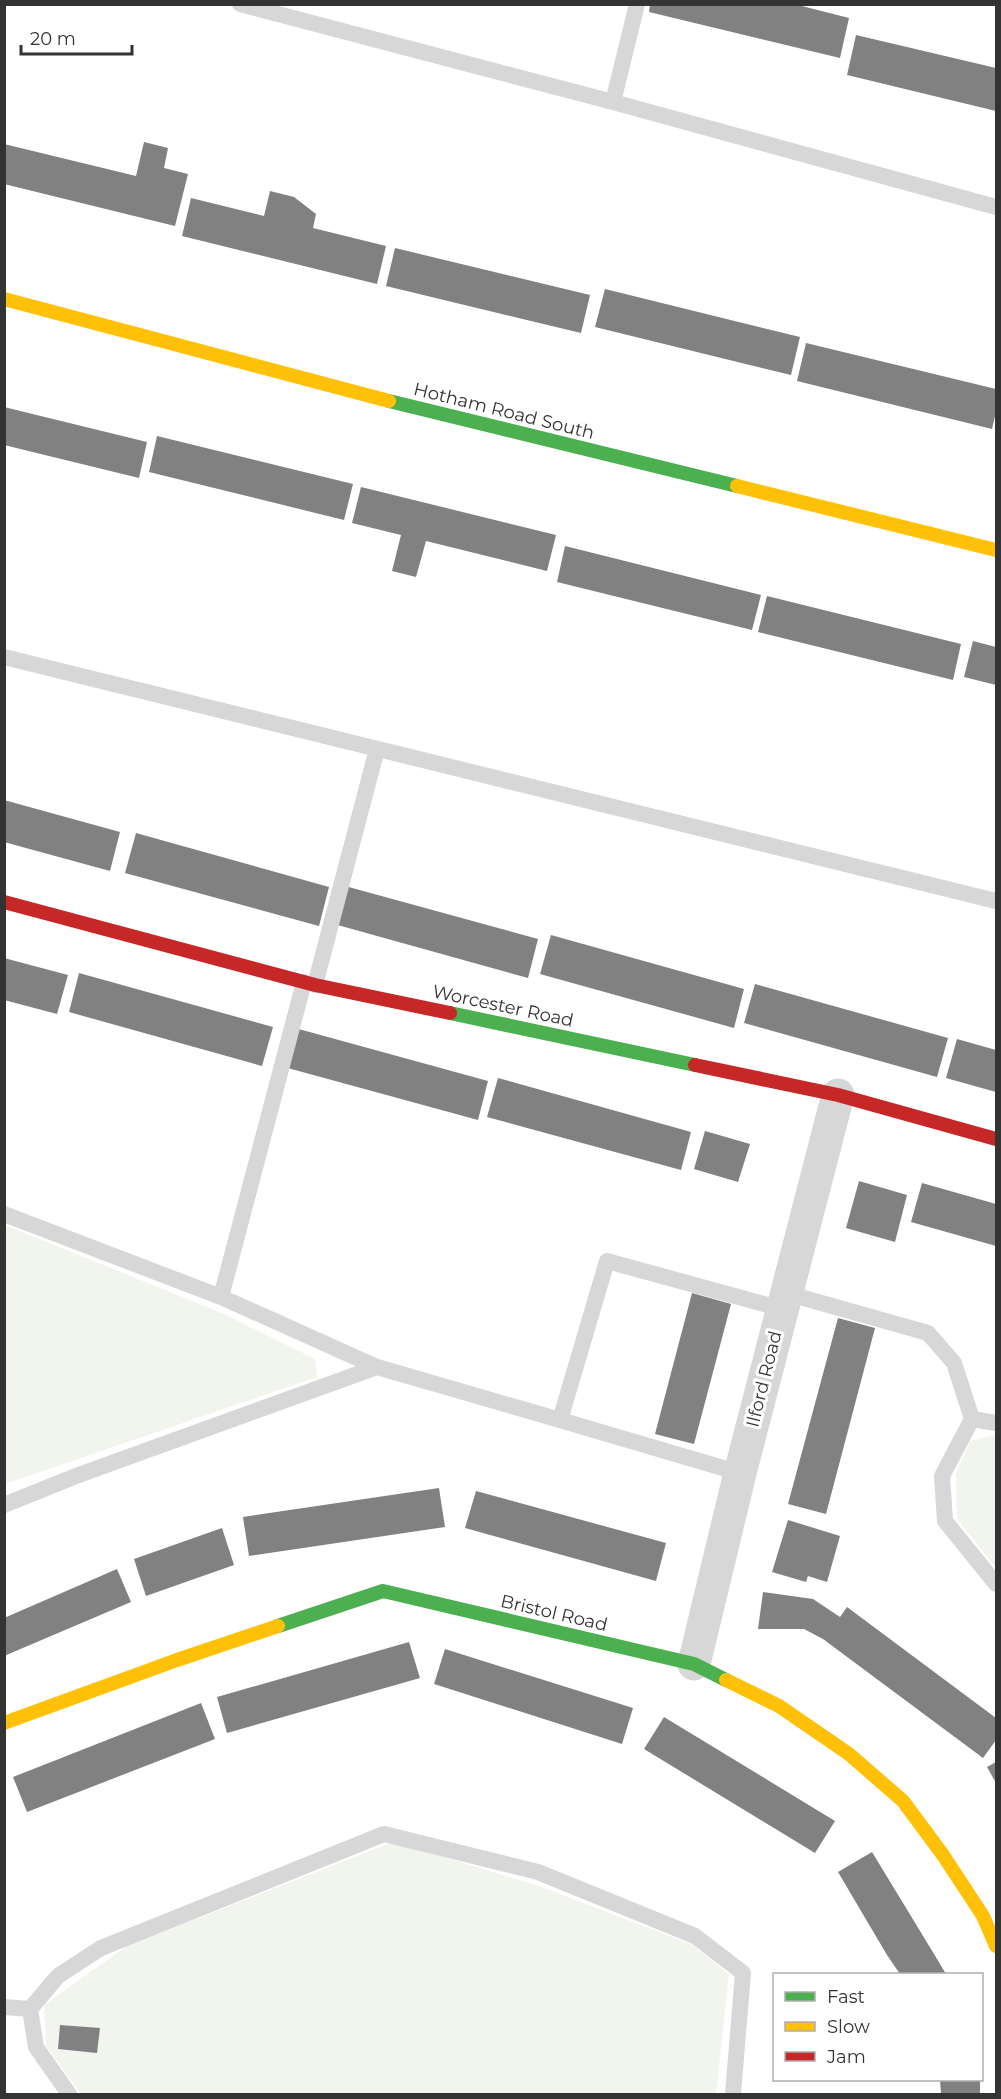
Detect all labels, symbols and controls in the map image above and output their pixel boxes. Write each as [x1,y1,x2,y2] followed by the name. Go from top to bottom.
[21,18,132,56] scale bar
[30,28,76,50] text: 20 m
[411,378,597,444] street label: Hotham Road South
[430,980,576,1032] street label: Worcester Road
[741,1329,787,1429] street label: Ilford Road
[498,1590,610,1636] street label: Bristol Road
[773,1973,983,2081] legend
[827,1986,865,2008] text: Fast
[827,2016,870,2038] text: Slow
[826,2046,866,2068] text: Jam

